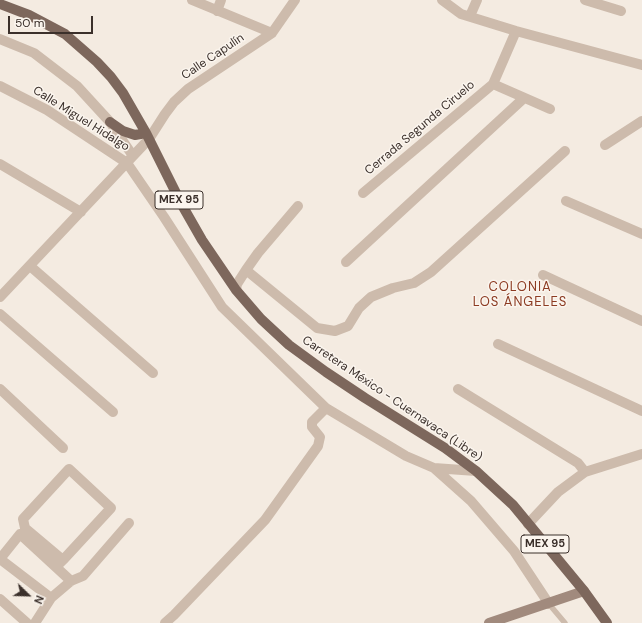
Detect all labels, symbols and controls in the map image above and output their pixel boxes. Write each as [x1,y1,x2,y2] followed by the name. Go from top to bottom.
[10,8,95,34] scale bar
[15,15,44,31] text: 50 m
[179,31,247,83] street label: Calle Capulín
[362,78,478,178] street label: Cerrada Segunda Ciruelo
[30,83,132,155] street label: Calle Miguel Hidalgo
[155,191,203,209] road number: MEX 95
[473,280,567,311] district label: COLONIA LOS ÁNGELES
[299,333,485,465] street label: Carretera México - Cuernavaca (Libre)
[521,535,569,553] road number: MEX 95
[8,575,48,615] north arrow
[31,593,47,606] text: N

